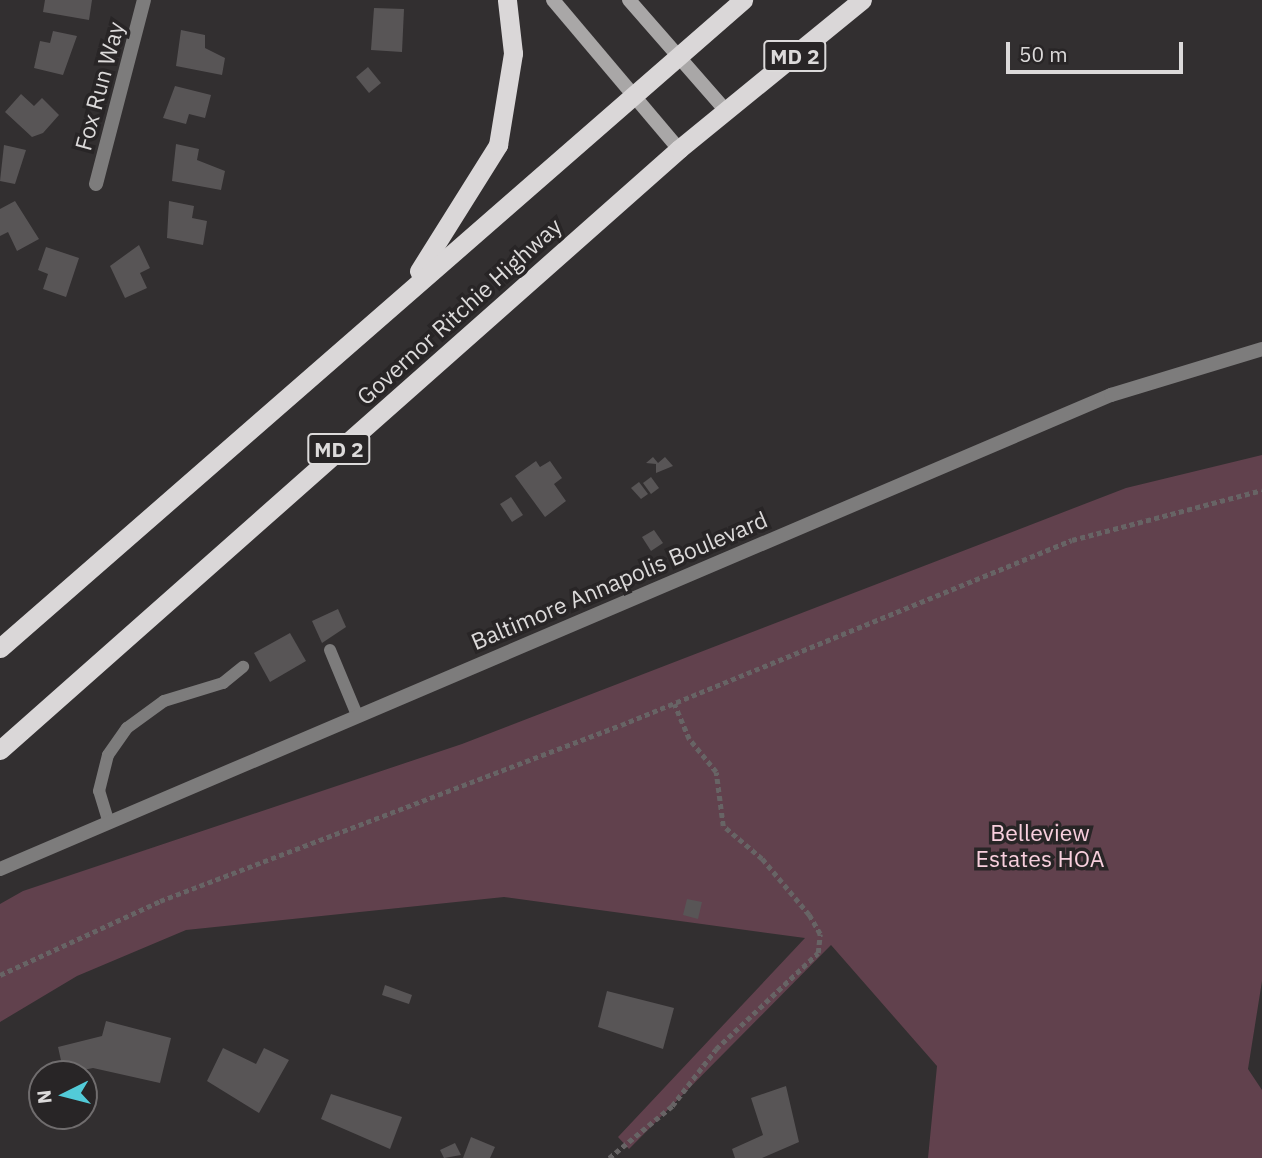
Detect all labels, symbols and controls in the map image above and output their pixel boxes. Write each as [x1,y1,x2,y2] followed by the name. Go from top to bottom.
[69,19,129,153] street label: Fox Run Way
[1010,28,1187,72] scale bar
[762,38,828,74] road number: MD 2
[1019,40,1068,68] text: 50 m
[351,212,567,410] street label: Governor Ritchie Highway
[306,432,372,466] road number: MD 2
[467,505,771,655] street label: Baltimore Annapolis Boulevard
[976,818,1104,872] park label: Belleview Estates HOA
[28,1060,98,1130] north arrow
[31,1089,57,1105] text: N

